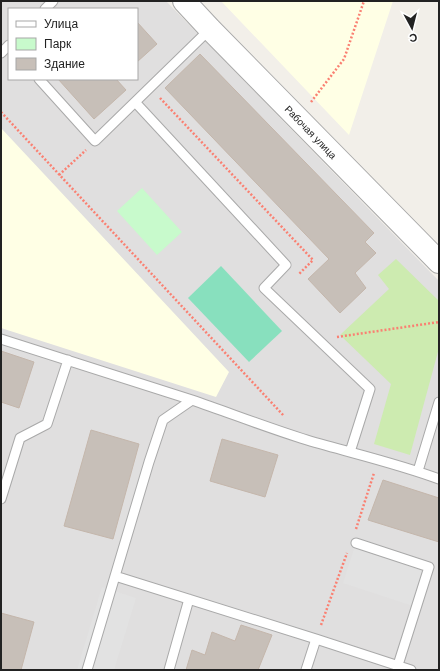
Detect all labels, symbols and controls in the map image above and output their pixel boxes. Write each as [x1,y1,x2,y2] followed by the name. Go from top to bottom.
[8,8,138,80] legend
[392,8,432,48] north arrow
[44,17,78,31] text: Улица
[408,31,418,44] text: С
[44,37,72,51] text: Парк
[44,57,85,71] text: Здание
[283,104,339,161] street label: Рабочая улица

